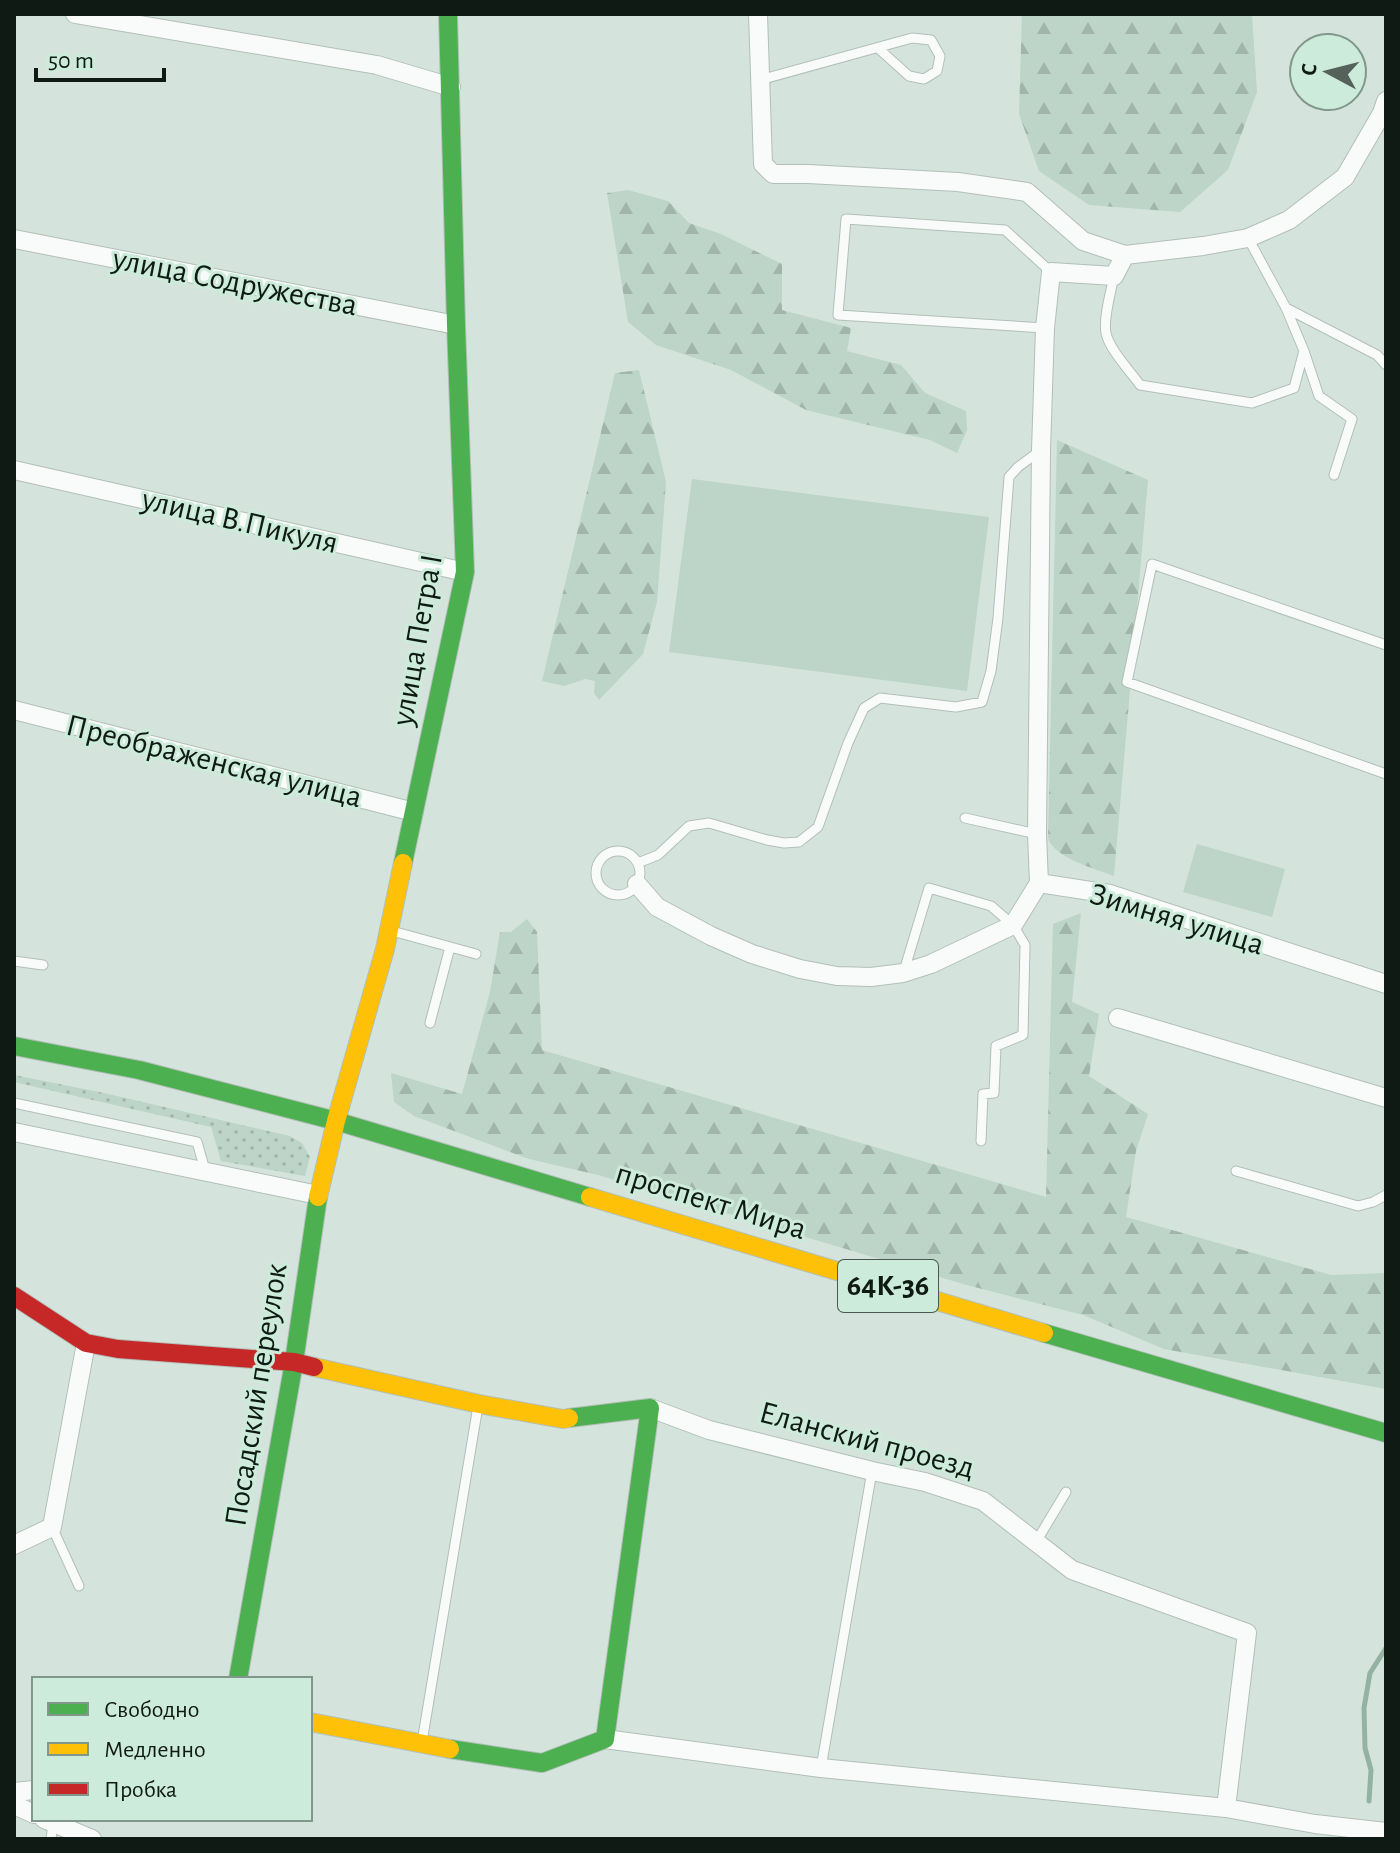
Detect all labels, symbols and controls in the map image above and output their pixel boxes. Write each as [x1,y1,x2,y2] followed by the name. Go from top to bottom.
[36,32,164,82] scale bar
[1288,32,1368,112] north arrow
[48,49,94,73] text: 50 m
[1297,62,1321,77] text: С
[109,242,360,321] street label: улица Содружества
[138,483,341,559] street label: улица В.Пикуля
[386,552,448,729] street label: улица Петра I
[63,709,365,813] street label: Преображенская улица
[1086,877,1268,961] street label: Зимняя улица
[612,1157,810,1245] street label: проспект Мира
[838,1260,938,1312] road number: 64К-36
[219,1261,293,1529] street label: Посадский переулок
[756,1396,978,1484] street label: Еланский проезд
[32,1677,312,1821] legend
[104,1698,199,1722] text: Свободно
[104,1738,206,1762] text: Медленно
[104,1778,177,1802] text: Пробка

